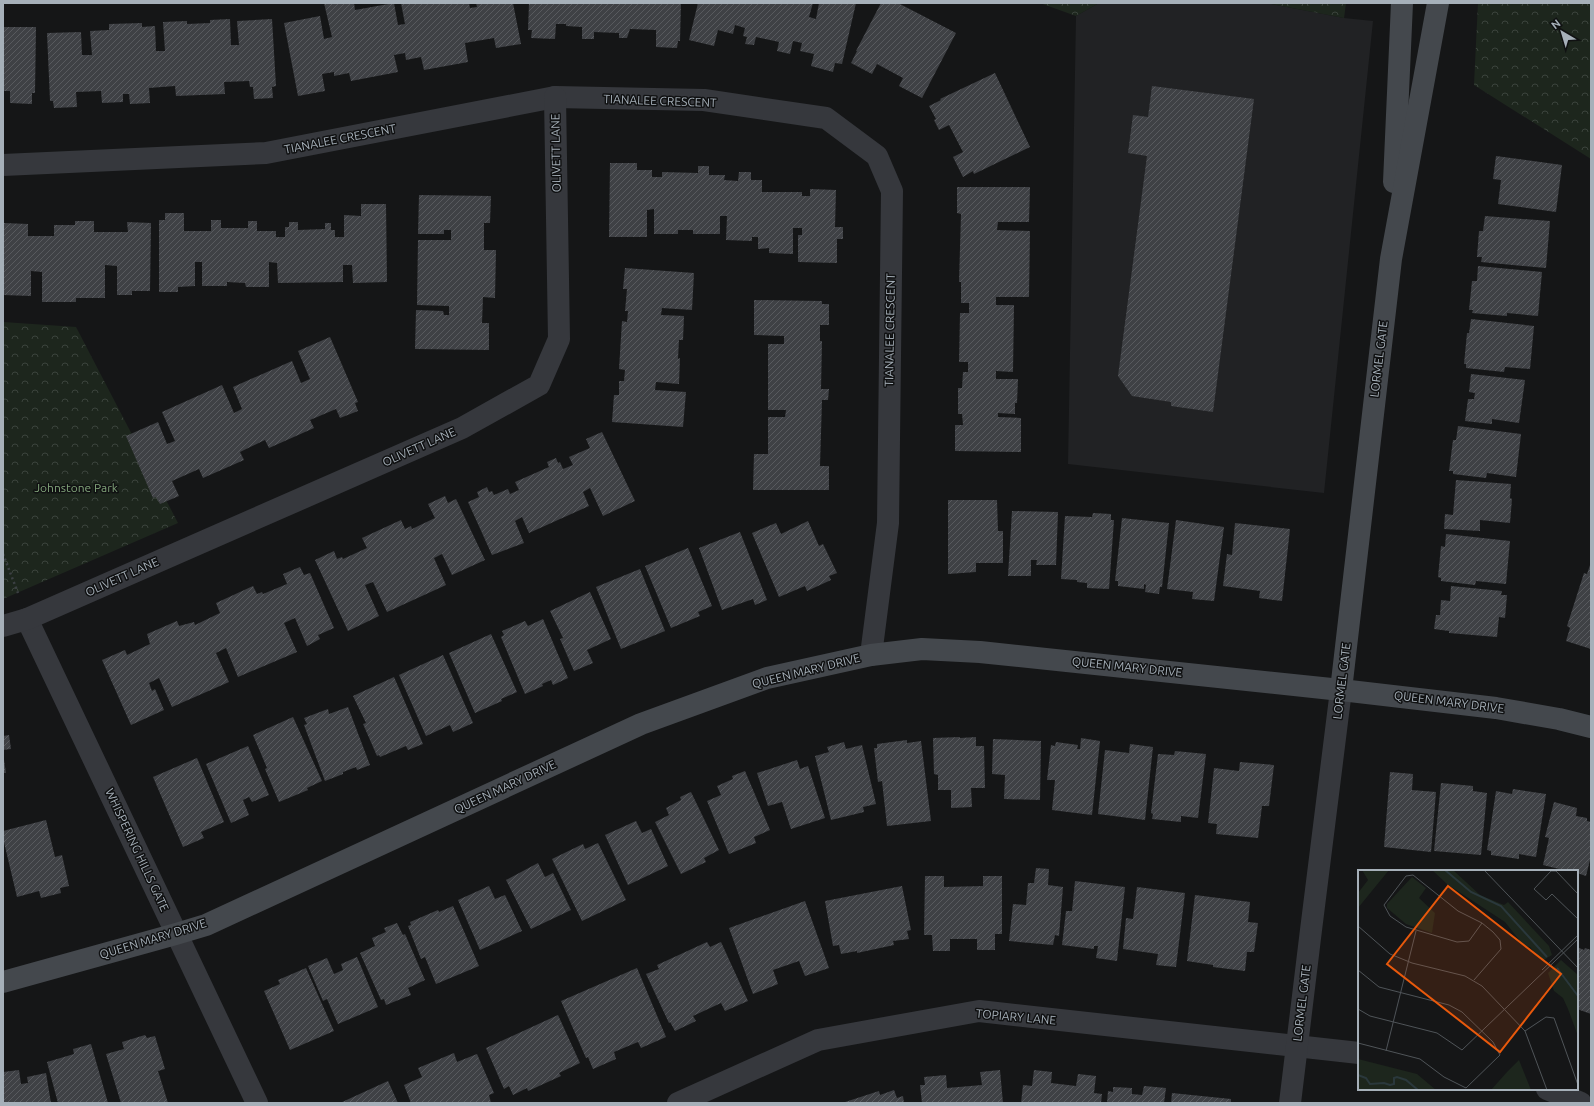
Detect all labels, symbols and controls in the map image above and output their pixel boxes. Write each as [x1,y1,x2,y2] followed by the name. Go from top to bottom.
[1542,12,1582,52] north arrow
[1549,17,1563,31] text: N
[603,92,717,109] street label: TIANALEE CRESCENT
[548,113,563,193] street label: OLIVETT LANE
[283,121,397,156] street label: TIANALEE CRESCENT
[882,273,897,387] street label: TIANALEE CRESCENT
[1367,320,1390,398] street label: LORMEL GATE
[380,424,458,469] street label: OLIVETT LANE
[34,481,118,494] park label: Johnstone Park
[83,554,161,599] street label: OLIVETT LANE
[1330,642,1353,720] street label: LORMEL GATE
[750,651,862,690] street label: QUEEN MARY DRIVE
[1071,654,1183,679] street label: QUEEN MARY DRIVE
[1393,688,1505,715] street label: QUEEN MARY DRIVE
[452,757,558,816] street label: QUEEN MARY DRIVE
[103,786,172,913] street label: WHISPERING HILLS GATE
[1358,870,1578,1090] inset map
[98,916,208,961] street label: QUEEN MARY DRIVE
[1290,964,1313,1042] street label: LORMEL GATE
[975,1007,1057,1027] street label: TOPIARY LANE

